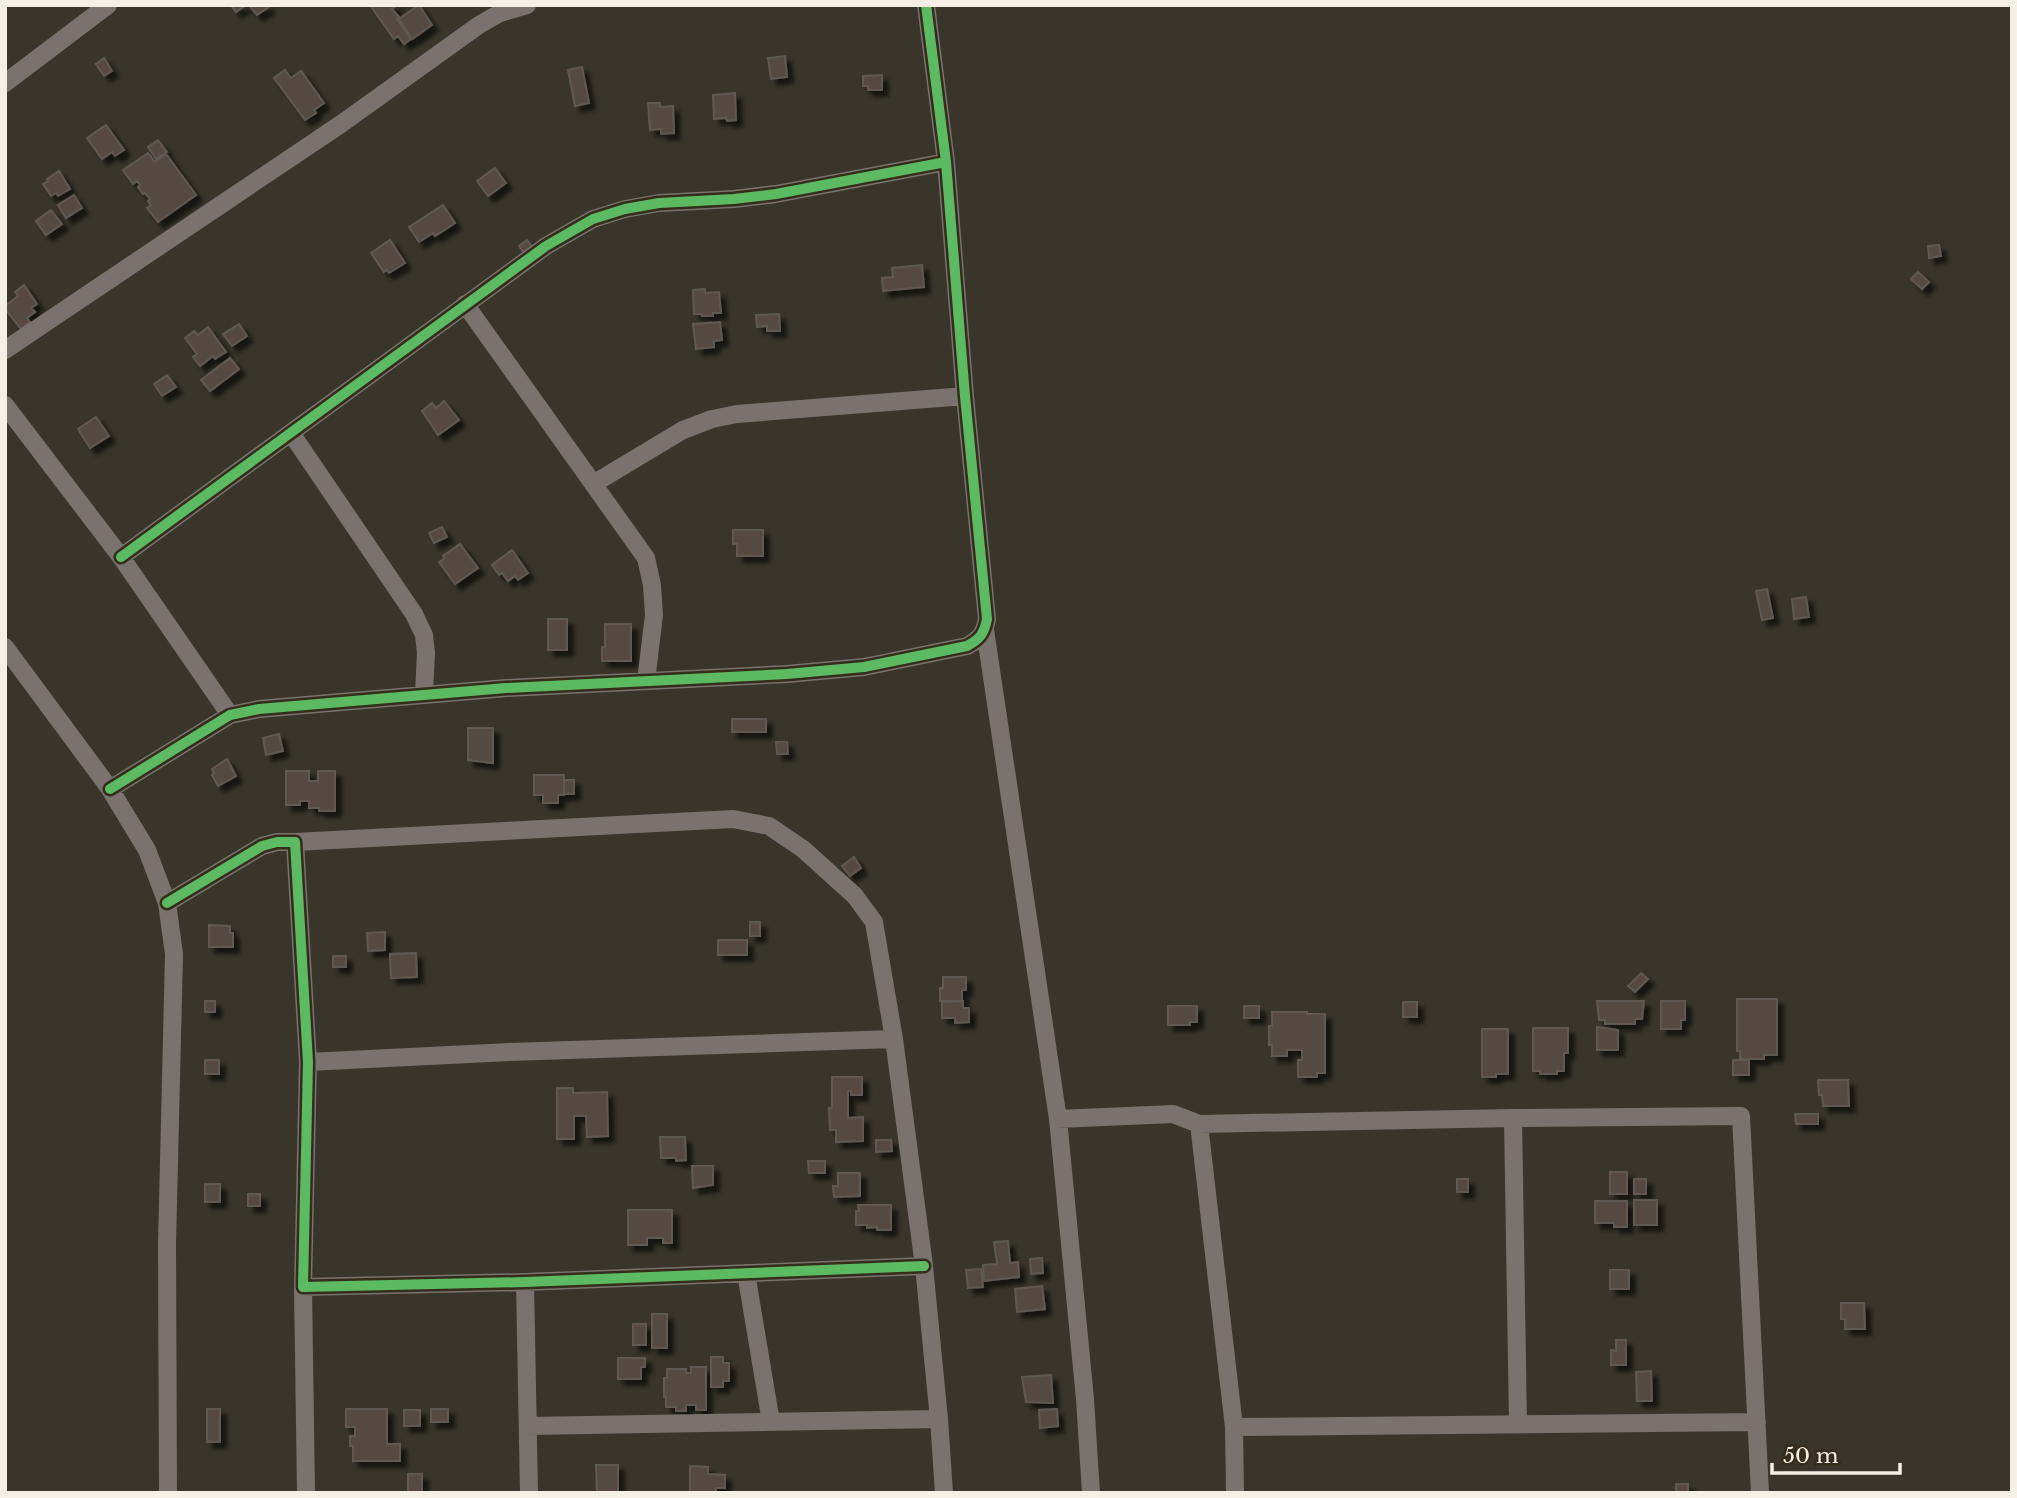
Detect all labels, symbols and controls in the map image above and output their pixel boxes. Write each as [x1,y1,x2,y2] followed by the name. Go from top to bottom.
[1772,1432,1900,1476] scale bar
[1783,1443,1839,1469] text: 50 m

